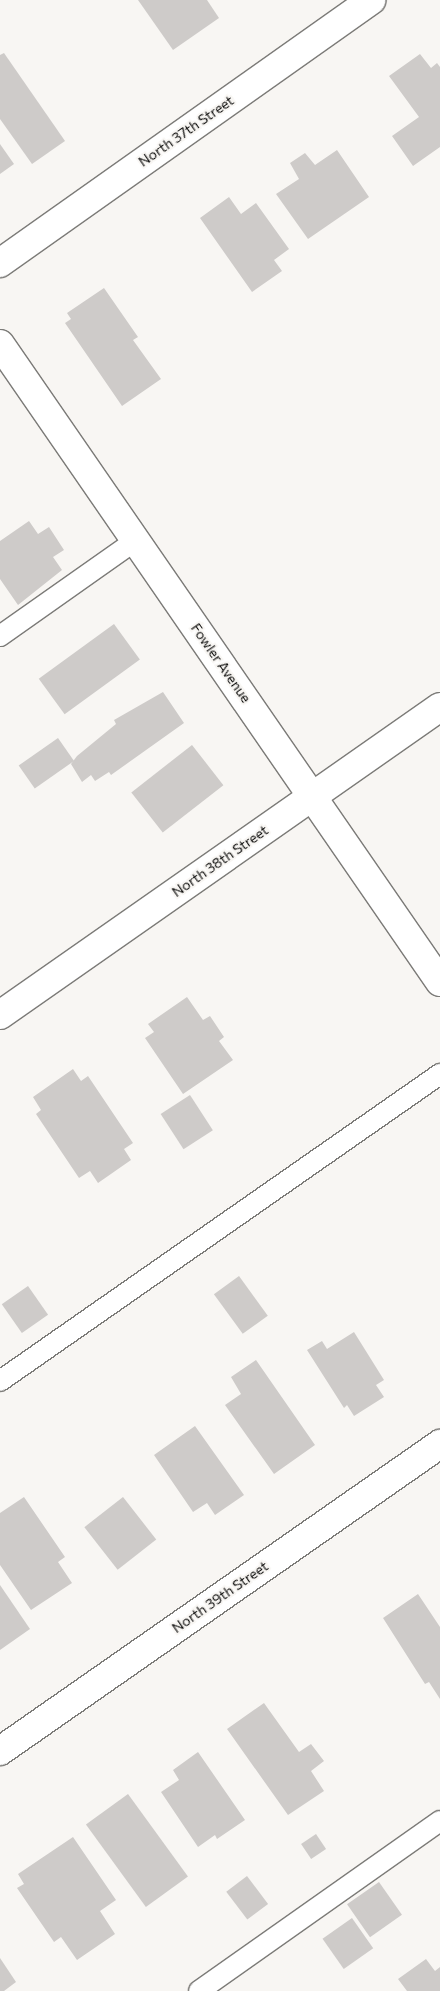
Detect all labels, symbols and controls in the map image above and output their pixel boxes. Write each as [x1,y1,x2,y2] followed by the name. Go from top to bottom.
[135,92,237,170] street label: North 37th Street
[187,620,255,706] street label: Fowler Avenue
[169,822,271,900] street label: North 38th Street
[169,1558,271,1636] street label: North 39th Street

